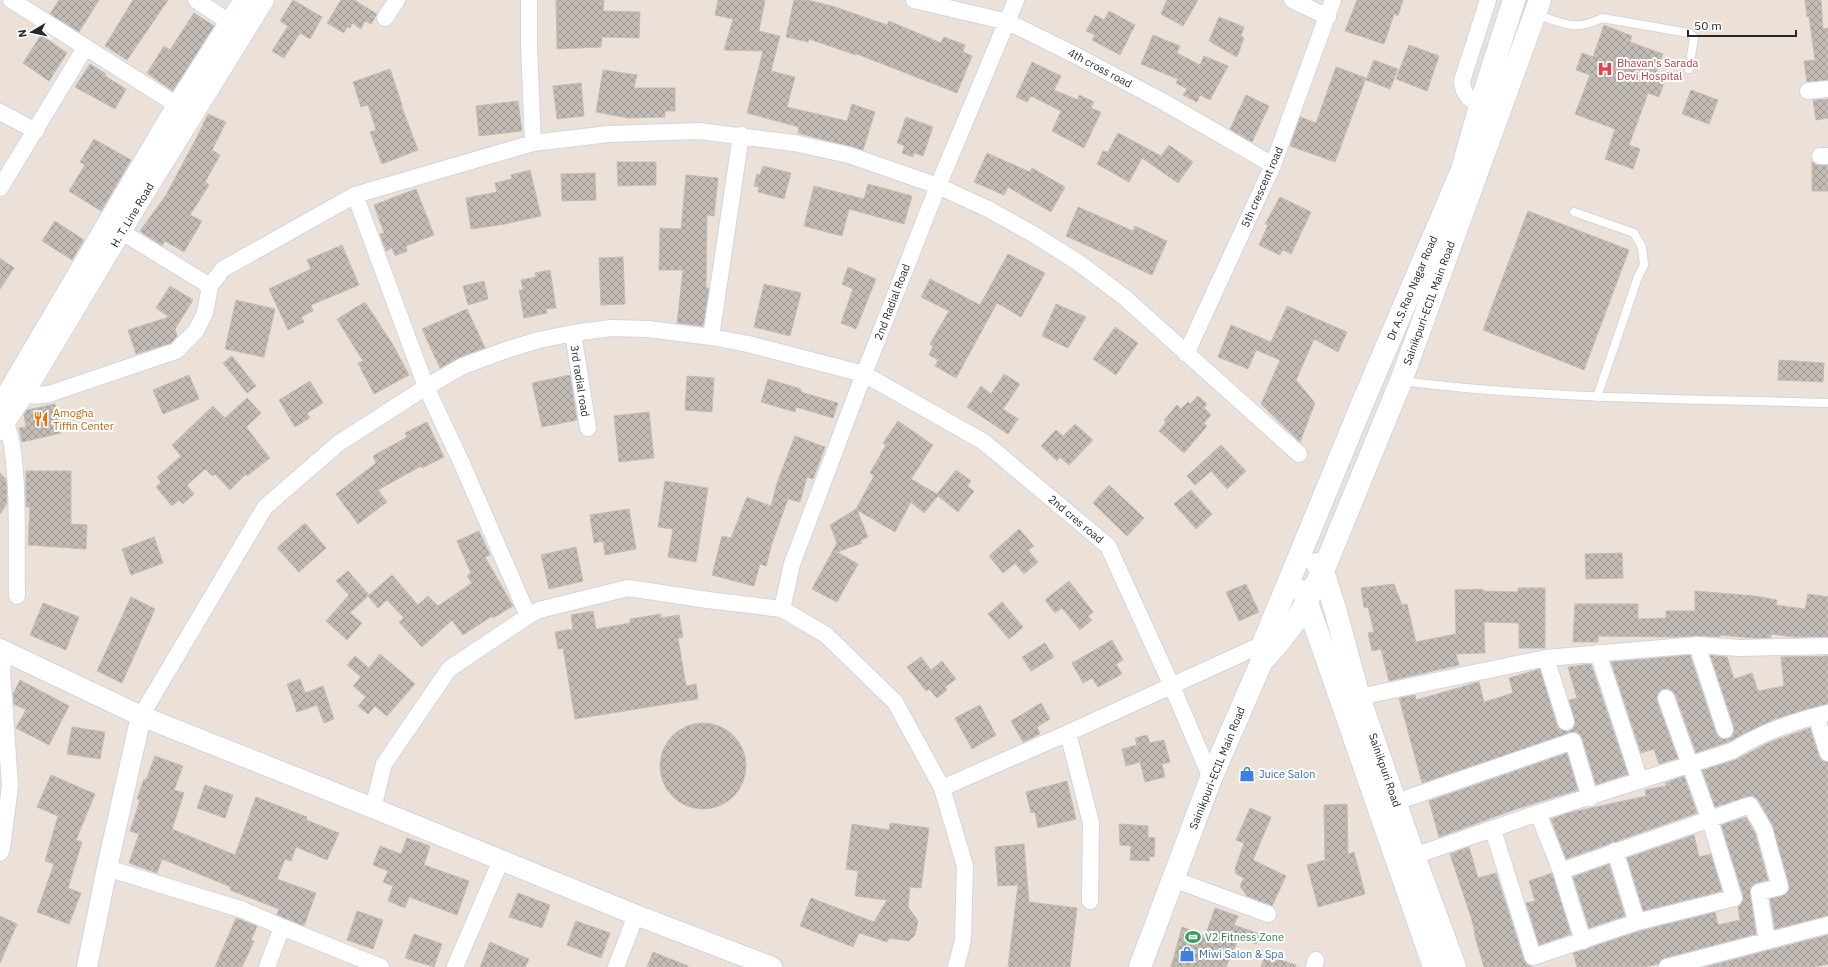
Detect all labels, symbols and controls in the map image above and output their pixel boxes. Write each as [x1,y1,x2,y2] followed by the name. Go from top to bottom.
[12,12,52,52] north arrow
[1688,12,1796,38] scale bar
[1694,18,1722,33] text: 50 m
[15,29,30,39] text: N
[1066,45,1134,91] street label: 4th cross road
[1617,56,1699,83] place label: Bhavan's Sarada Devi Hospital
[1596,60,1614,78] hospital icon: Bhavan's Sarada Devi Hospital
[1238,144,1286,230] street label: 5th crescent road
[107,180,157,250] street label: H. T. Line Road
[1384,234,1440,342] street label: Dr A.S.Rao Nagar Road
[1400,239,1458,367] street label: Sainikpuri-ECIL Main Road
[871,262,913,342] street label: 2nd Radial Road
[567,344,593,418] street label: 3rd radial road
[53,406,114,433] place label: Amogha Tiffin Center
[32,410,50,428] restaurant icon: Amogha Tiffin Center
[1046,492,1106,546] street label: 2nd cres road
[1186,705,1248,831] street label: Sainikpuri-ECIL Main Road
[1366,731,1404,809] street label: Sainikpuri Road
[1238,765,1256,783] shop icon: Juice Salon
[1259,767,1315,781] place label: Juice Salon
[1184,928,1202,946] sports icon: V2 Fitness Zone
[1205,930,1284,944] place label: V2 Fitness Zone
[1178,945,1196,963] shop icon: Miwi Salon & Spa
[1199,947,1284,961] place label: Miwi Salon & Spa

